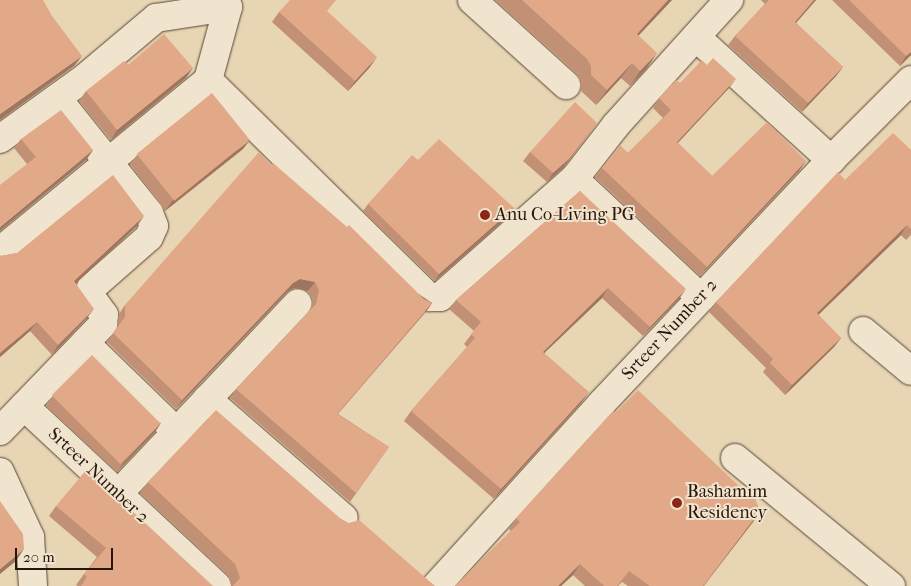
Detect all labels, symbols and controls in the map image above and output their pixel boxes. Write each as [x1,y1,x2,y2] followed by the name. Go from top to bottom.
[495,204,635,226] place label: Anu Co-Living PG
[479,209,491,221] marker: Anu Co-Living PG
[618,275,722,385] street label: Srteer Number 2
[43,424,153,528] street label: Srteer Number 2
[687,482,767,524] place label: Bashamim Residency
[671,497,683,509] marker: Bashamim Residency
[18,538,115,570] scale bar
[23,548,55,566] text: 20 m

